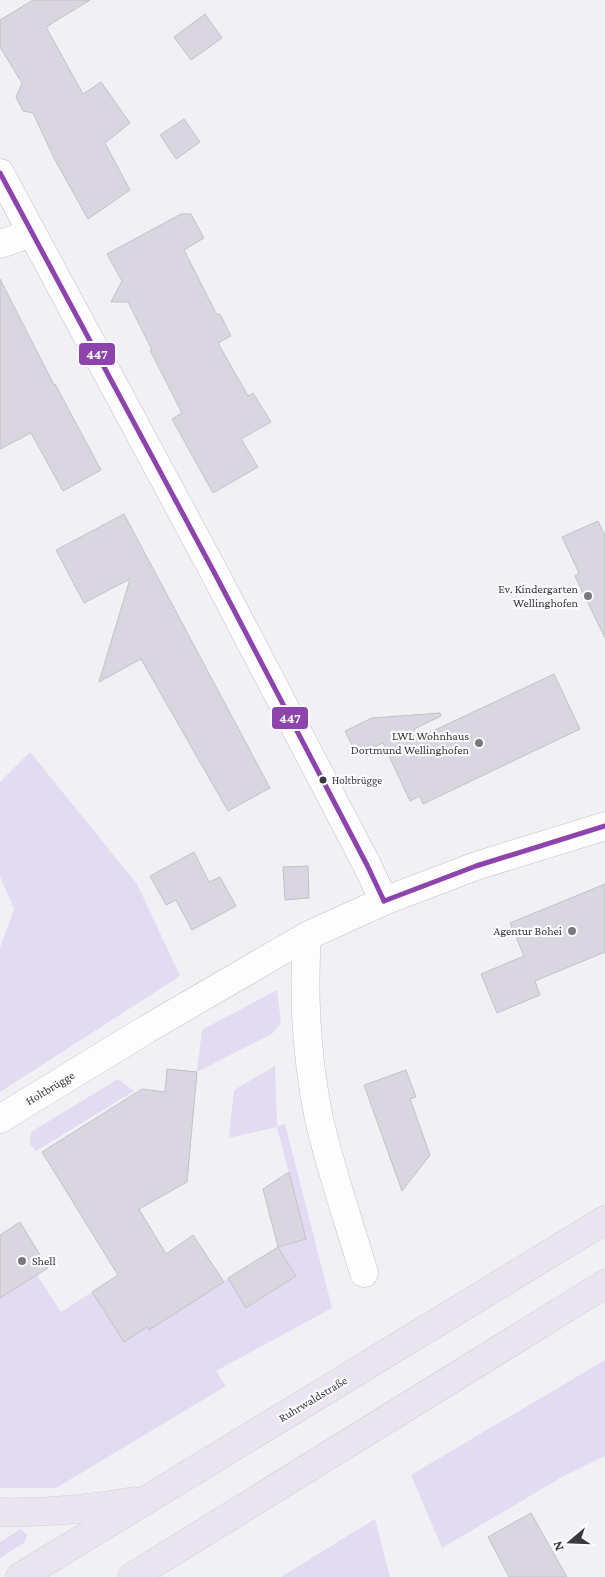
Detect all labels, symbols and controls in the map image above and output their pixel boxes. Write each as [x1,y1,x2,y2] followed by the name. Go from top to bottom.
[78,342,116,366] line badge: 447
[86,346,108,362] text: 447
[498,582,579,610] place label: Ev. Kindergarten Wellinghofen
[582,590,594,602] marker: Ev. Kindergarten Wellinghofen
[271,706,309,730] line badge: 447
[279,710,301,726] text: 447
[351,729,470,757] place label: LWL Wohnhaus Dortmund Wellinghofen
[473,737,485,749] marker: LWL Wohnhaus Dortmund Wellinghofen
[332,774,382,787] place label: Holtbrügge
[318,775,328,785] marker: Holtbrügge
[494,924,562,938] place label: Agentur Bohei
[566,925,578,937] marker: Agentur Bohei
[23,1068,77,1108] street label: Holtbrügge
[32,1254,56,1268] place label: Shell
[16,1255,28,1267] marker: Shell
[276,1373,350,1425] street label: Ruhrwaldstraße
[545,1517,595,1567] north arrow
[548,1539,567,1553] text: N

